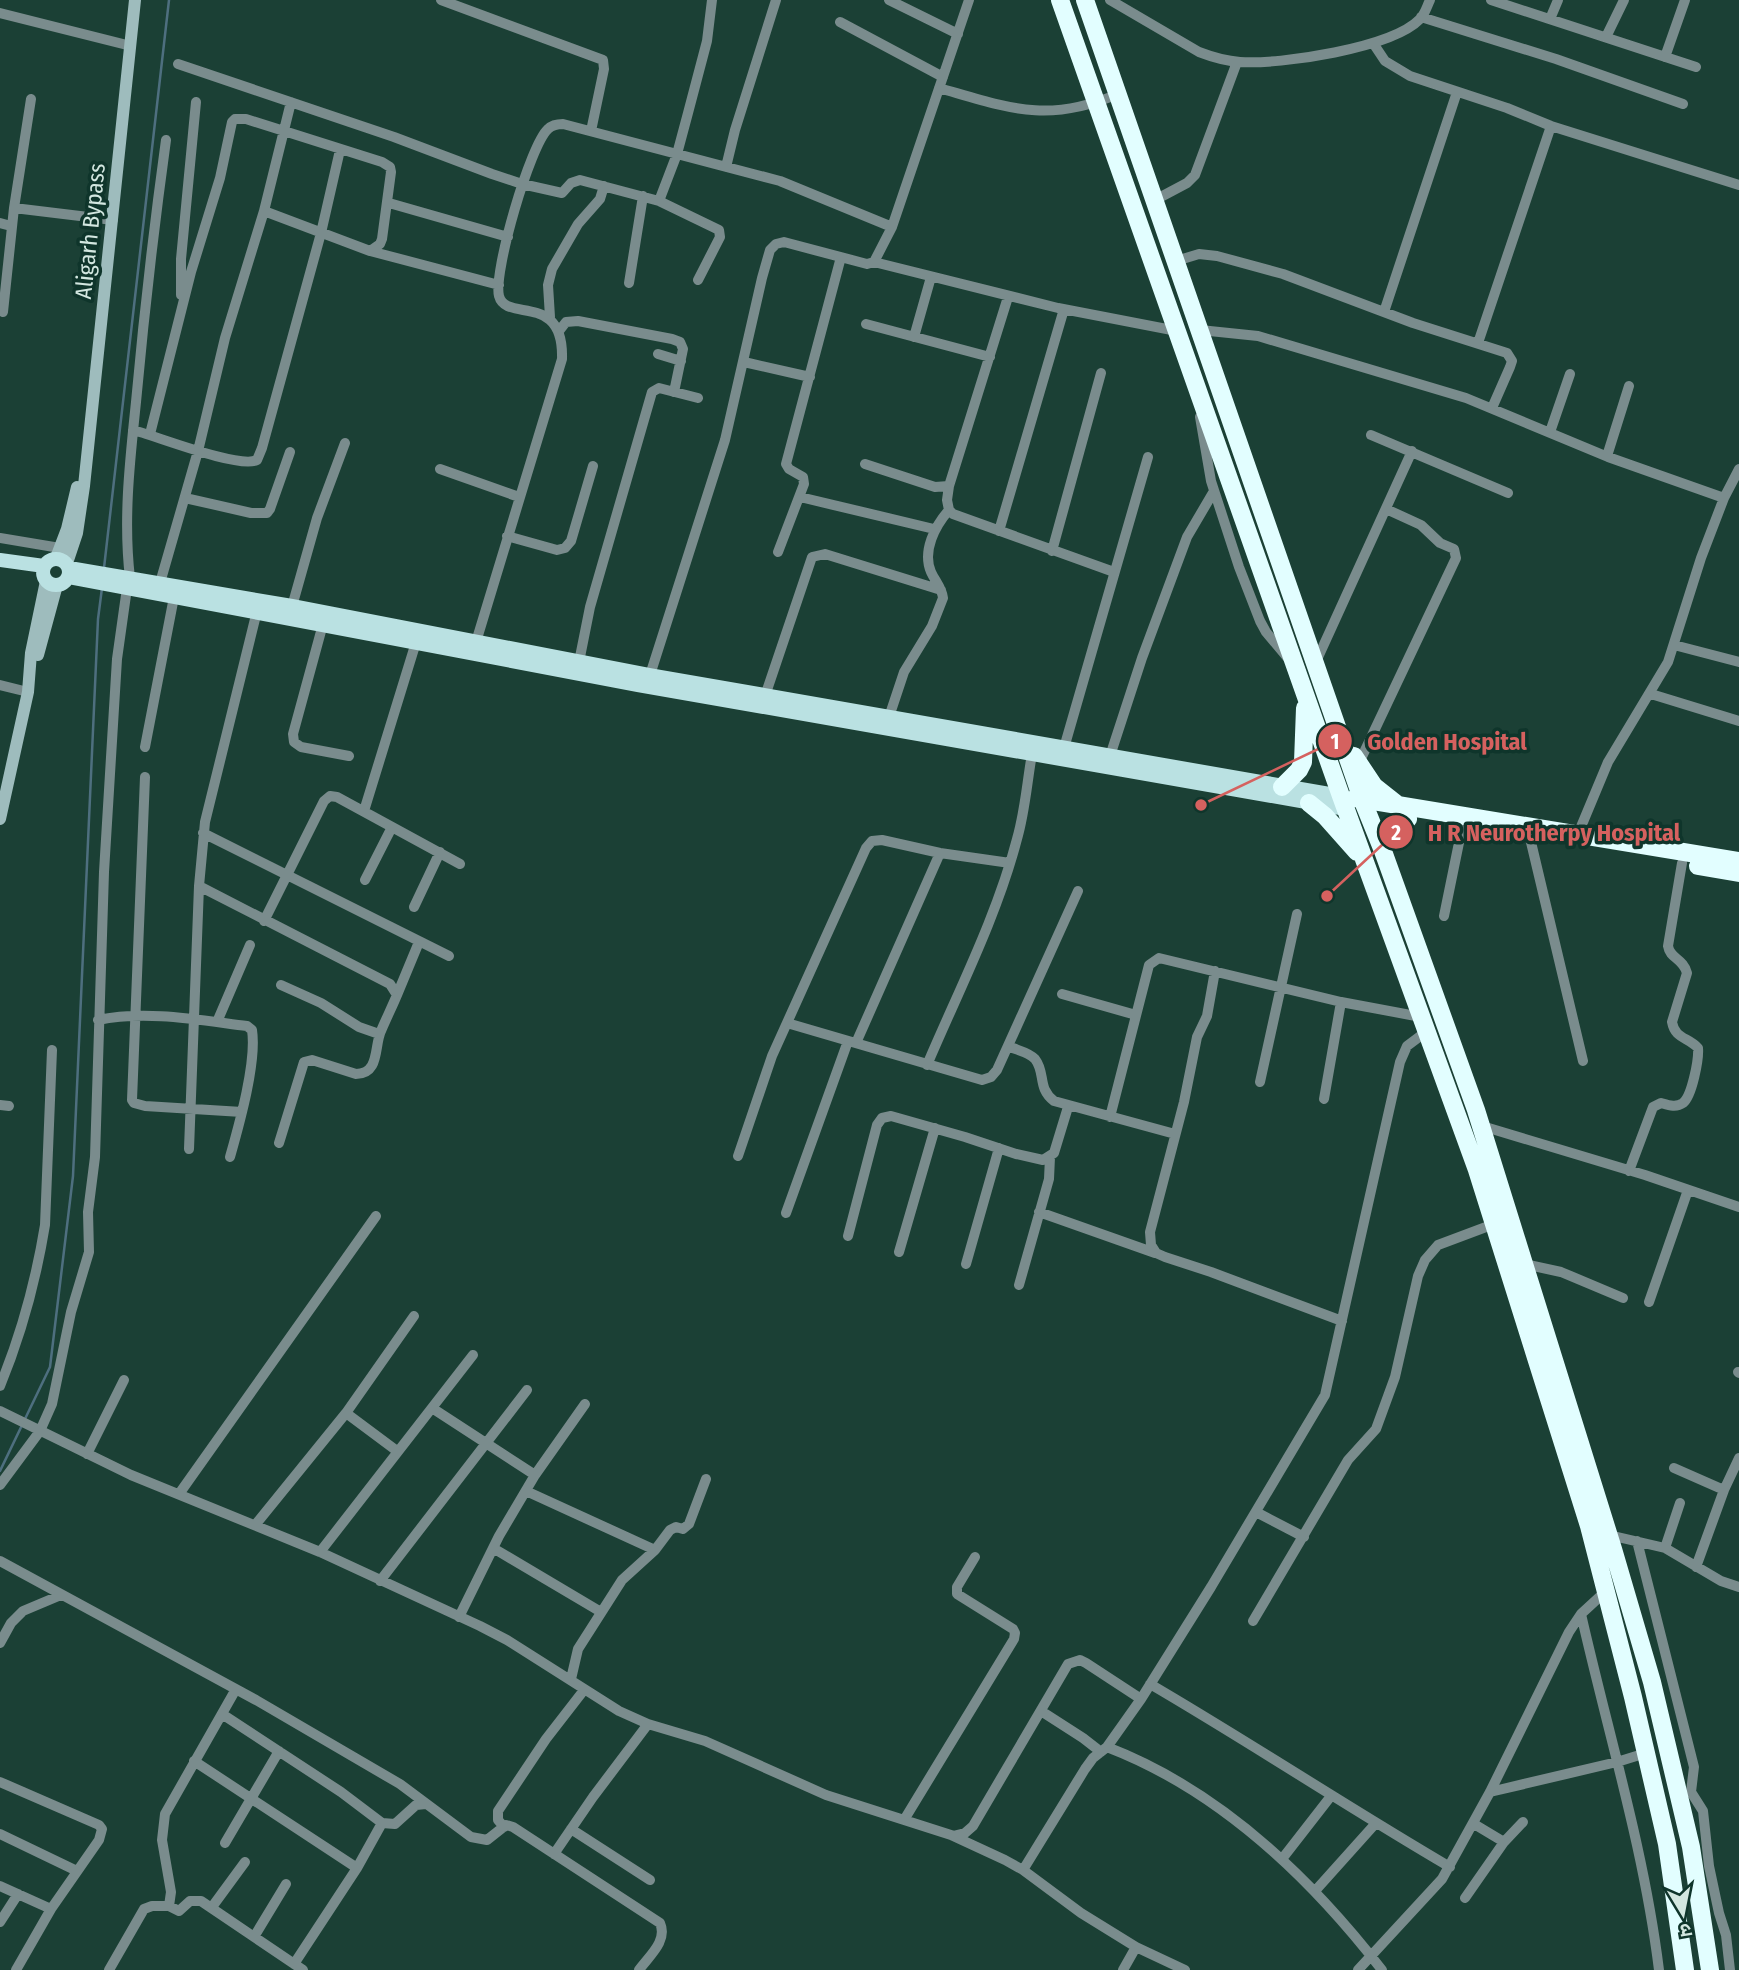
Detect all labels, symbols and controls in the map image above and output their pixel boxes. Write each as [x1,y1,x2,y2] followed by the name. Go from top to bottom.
[69,161,111,300] street label: Aligarh Bypass
[1318,719,1541,764] callout: Golden Hospital
[1367,728,1527,756] text: Golden Hospital
[1331,729,1339,755] text: 1
[1378,810,1694,855] callout: H R Neurotherpy Hospital
[1428,819,1681,847] text: H R Neurotherpy Hospital
[1390,820,1401,846] text: 2
[1648,1879,1718,1949] north arrow
[1678,1918,1693,1943] text: उ

